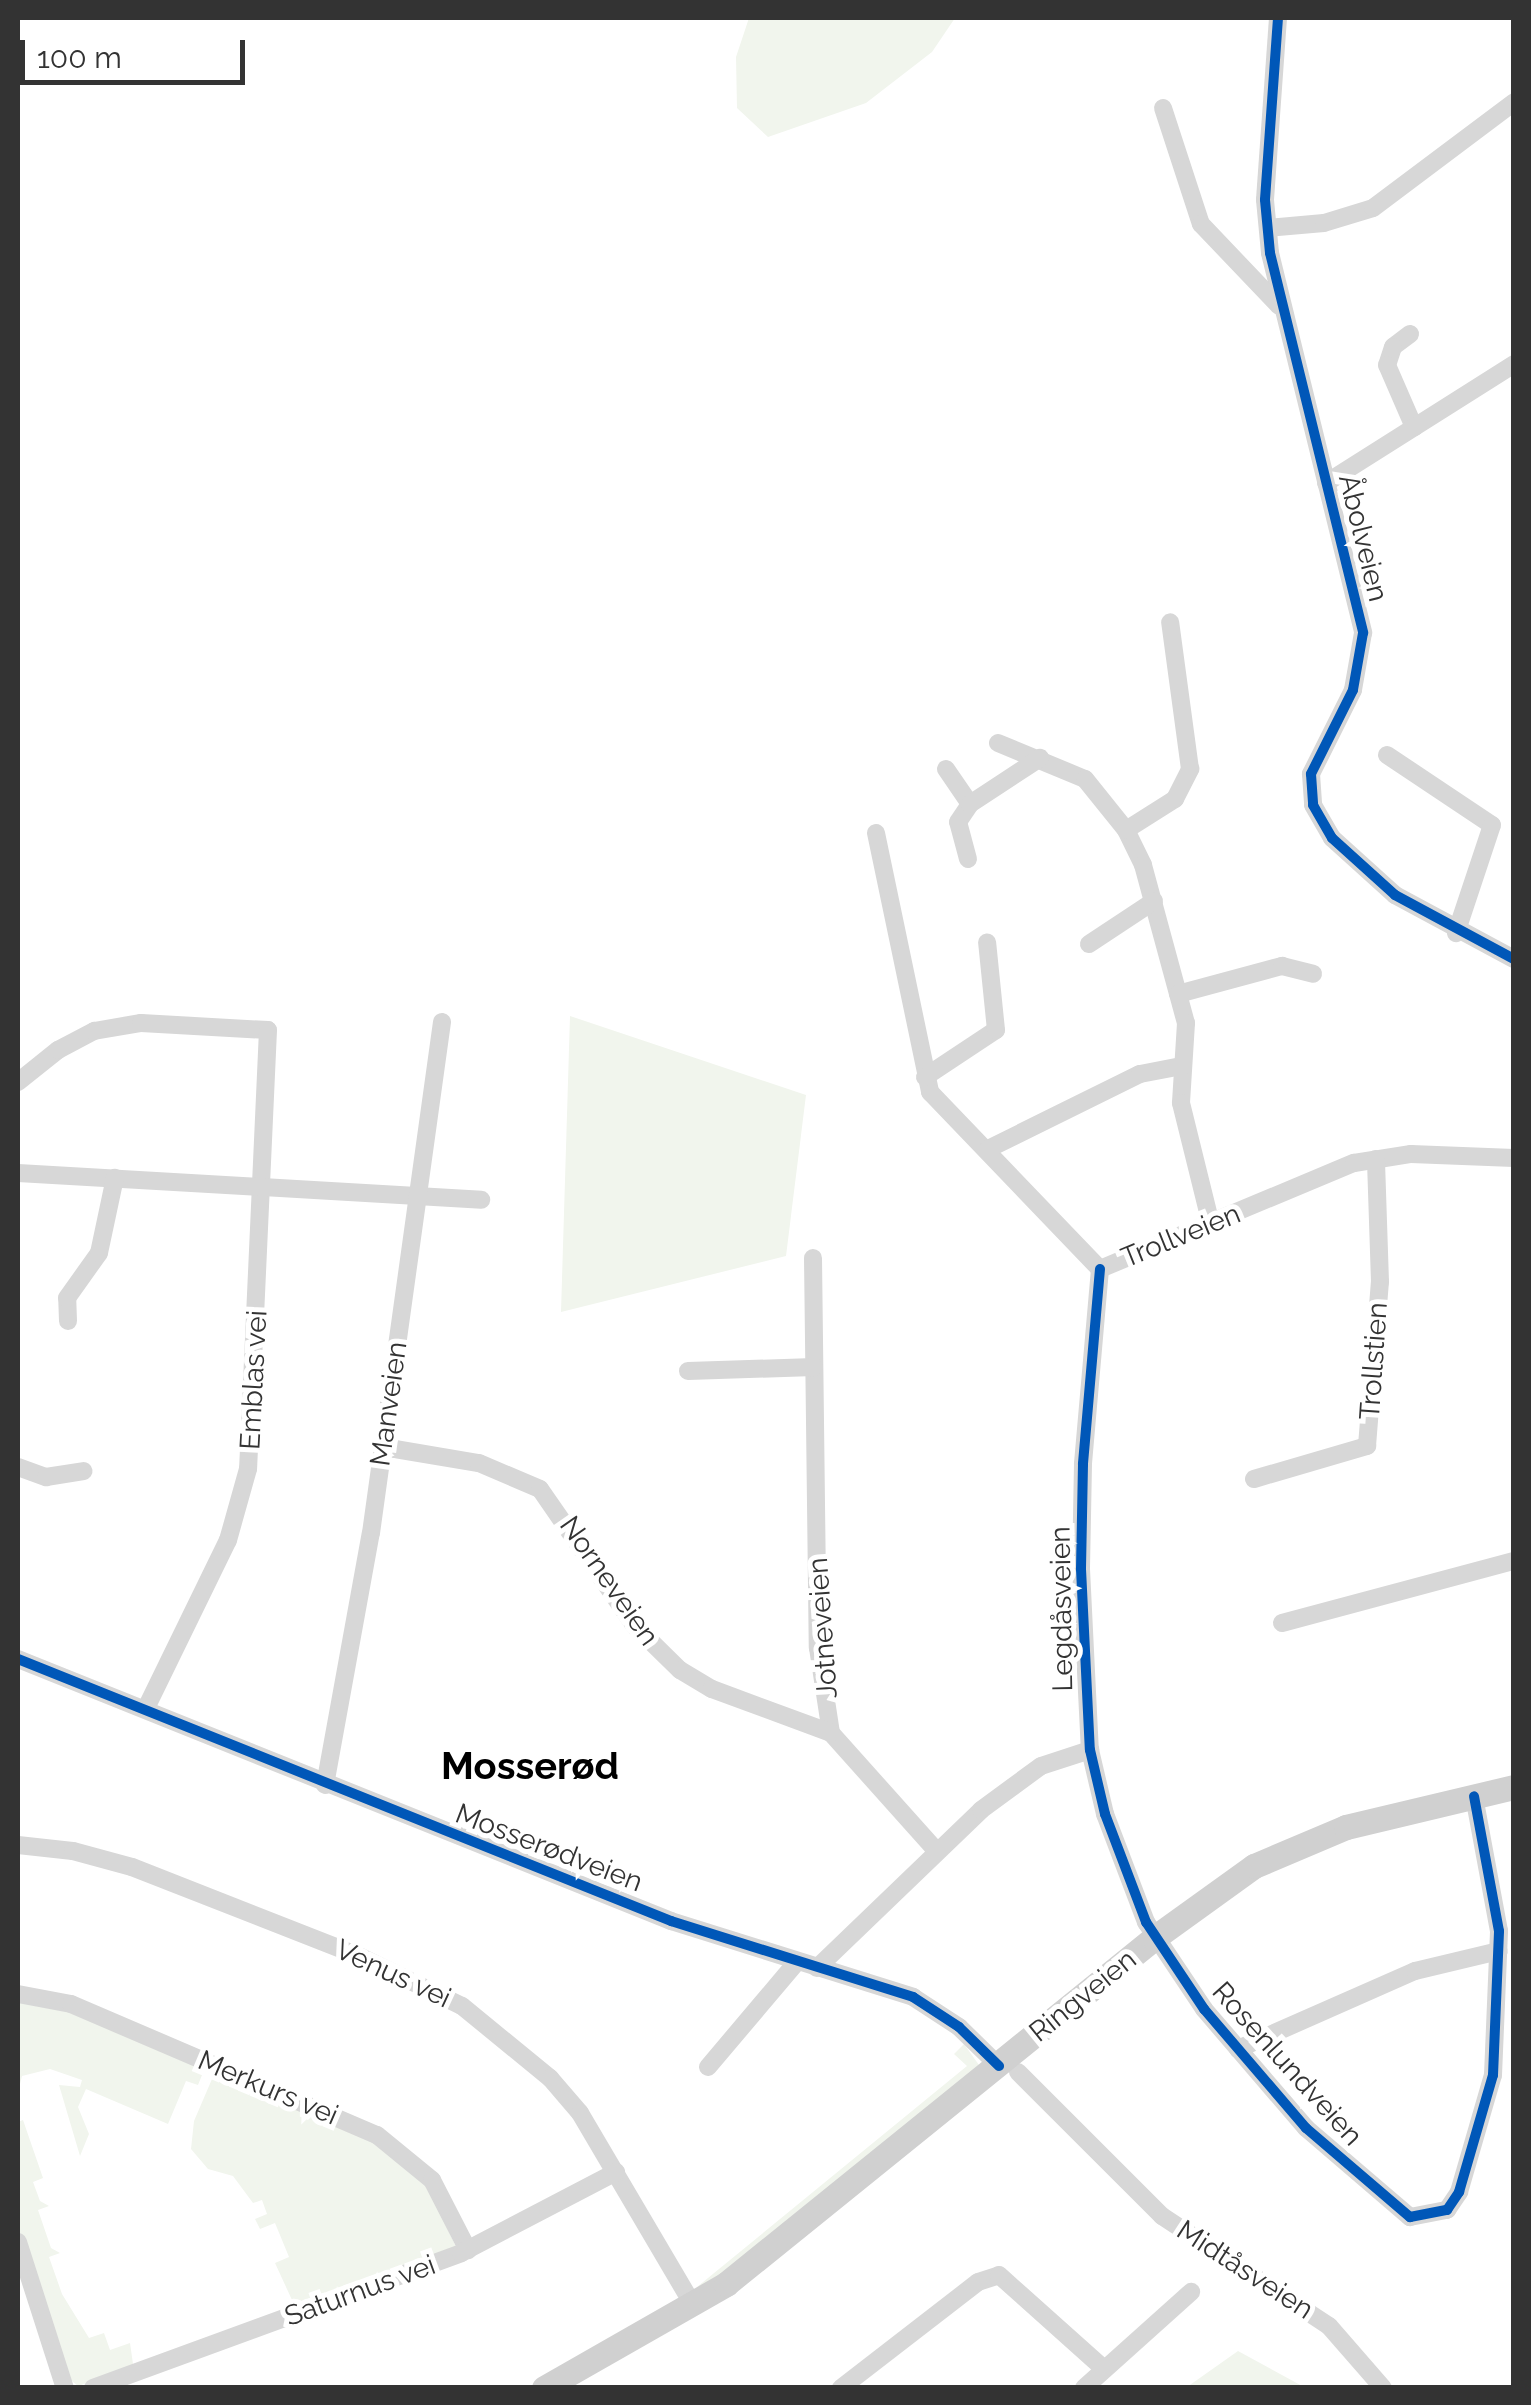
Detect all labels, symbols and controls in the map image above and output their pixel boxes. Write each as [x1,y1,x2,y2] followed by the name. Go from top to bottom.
[25,20,250,82] scale bar
[37,40,122,75] text: 100 m
[1331,471,1395,605] street label: Åbolveien
[1117,1197,1245,1275] street label: Trollveien
[1353,1301,1395,1421] street label: Trollstien
[234,1309,274,1451] street label: Emblas vei
[364,1340,414,1468] street label: Manveien
[552,1510,666,1652] street label: Norneveien
[1044,1526,1080,1692] street label: Legdåsveien
[801,1556,845,1700] street label: Jotneveien
[441,1743,619,1789] district label: Mosserød
[451,1797,647,1899] street label: Mosserødveien
[330,1933,456,2015] street label: Venus vei
[1023,1943,1143,2049] street label: Ringveien
[1205,1975,1369,2153] street label: Rosenlundveien
[193,2043,343,2133] street label: Merkurs vei
[1171,2214,1319,2326] street label: Midtåsveien
[280,2248,440,2334] street label: Saturnus vei

